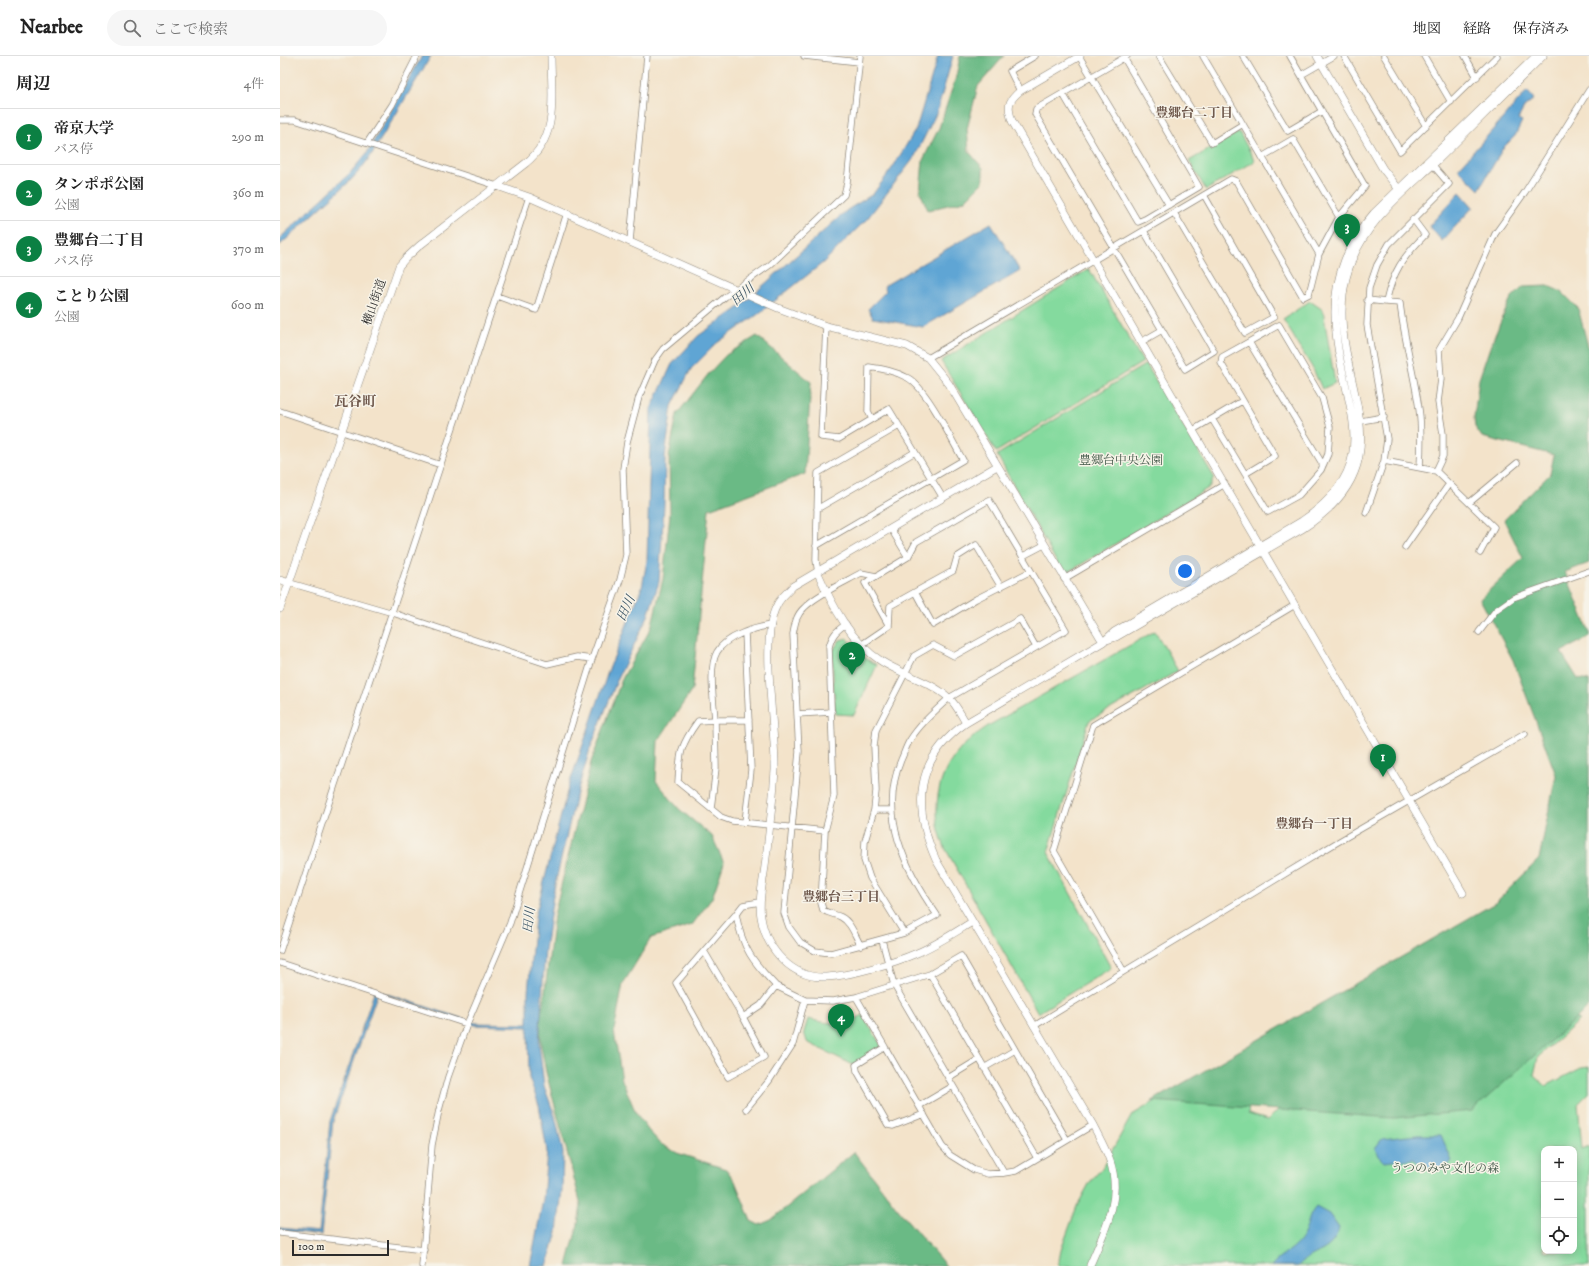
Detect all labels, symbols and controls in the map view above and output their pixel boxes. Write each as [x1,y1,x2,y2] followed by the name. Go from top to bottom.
[107,10,387,46] search box
[20,16,83,39] text: Nearbee
[121,17,143,39] icon: search
[153,20,228,39] text: ここで検索
[1413,20,1441,38] text: 地図
[1463,20,1491,38] text: 経路
[1513,20,1569,38] text: 保存済み
[16,73,50,95] text: 周辺
[244,76,264,92] text: 4件
[1155,105,1233,121] district label: 豊郷台二丁目
[54,119,114,138] text: 帝京大学
[27,129,31,145] text: 1
[232,129,264,145] text: 290 m
[54,141,93,157] text: バス停
[54,175,144,194] text: タンポポ公園
[26,185,32,201] text: 2
[233,185,264,201] text: 360 m
[54,197,80,213] text: 公園
[1334,214,1360,247] pin: 3
[54,231,144,250] text: 豊郷台二丁目
[27,241,31,257] text: 3
[233,241,264,257] text: 370 m
[54,253,93,269] text: バス停
[360,277,389,327] street label: 横山街道
[728,279,759,309] water label: 田川
[54,287,129,306] text: ことり公園
[25,297,33,313] text: 4
[231,297,264,313] text: 600 m
[54,309,80,325] text: 公園
[334,393,377,411] district label: 瓦谷町
[1079,453,1163,468] park label: 豊郷台中央公園
[1175,561,1195,581] your location
[613,591,639,624] water label: 田川
[839,642,865,675] pin: 2
[1370,744,1396,777] pin: 1
[1275,816,1353,832] district label: 豊郷台一丁目
[802,889,880,905] district label: 豊郷台三丁目
[519,904,539,934] water label: 田川
[828,1004,854,1037] pin: 4
[1541,1146,1577,1254] map controls
[1541,1146,1577,1182] button: +
[1391,1161,1499,1176] park label: うつのみや文化の森
[1541,1182,1577,1218] button: −
[1541,1218,1577,1254] button: locate
[292,1238,389,1257] scale bar
[298,1240,324,1254] text: 100 m

